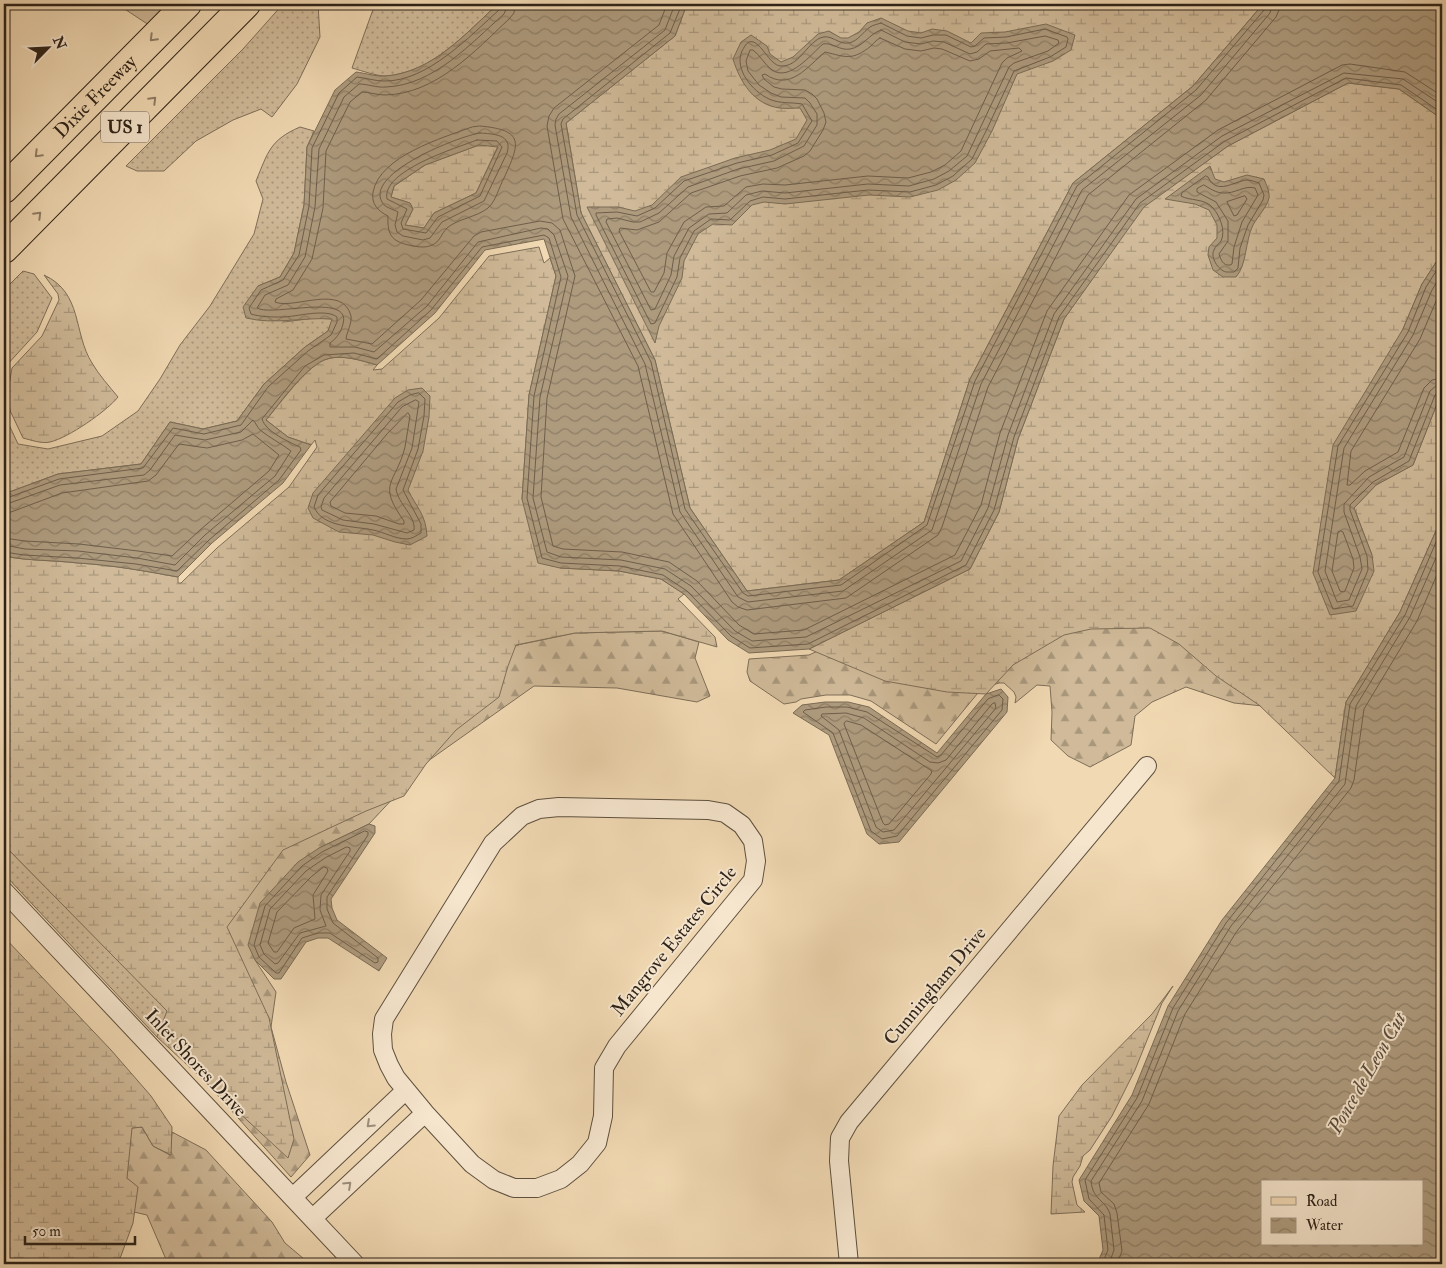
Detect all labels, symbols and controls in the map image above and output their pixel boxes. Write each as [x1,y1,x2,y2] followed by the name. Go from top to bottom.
[22,22,72,72] north arrow
[150,32,159,41] one-way arrow
[49,33,70,53] text: N
[49,49,142,143] street label: Dixie Freeway
[147,96,156,105] one-way arrow
[101,111,149,142] road number: US 1
[35,148,44,157] one-way arrow
[32,212,41,221] one-way arrow
[606,861,742,1021] street label: Mangrove Estates Circle
[878,922,992,1050] street label: Cunningham Drive
[140,1004,252,1122] street label: Inlet Shores Drive
[1322,1007,1412,1139] water label: Ponce de Leon Cut
[367,1118,376,1127] one-way arrow
[1261,1180,1424,1246] legend
[343,1182,352,1191] one-way arrow
[1306,1192,1338,1211] text: Road
[25,1213,135,1245] scale bar
[1305,1216,1343,1235] text: Water
[32,1222,61,1241] text: 50 m

